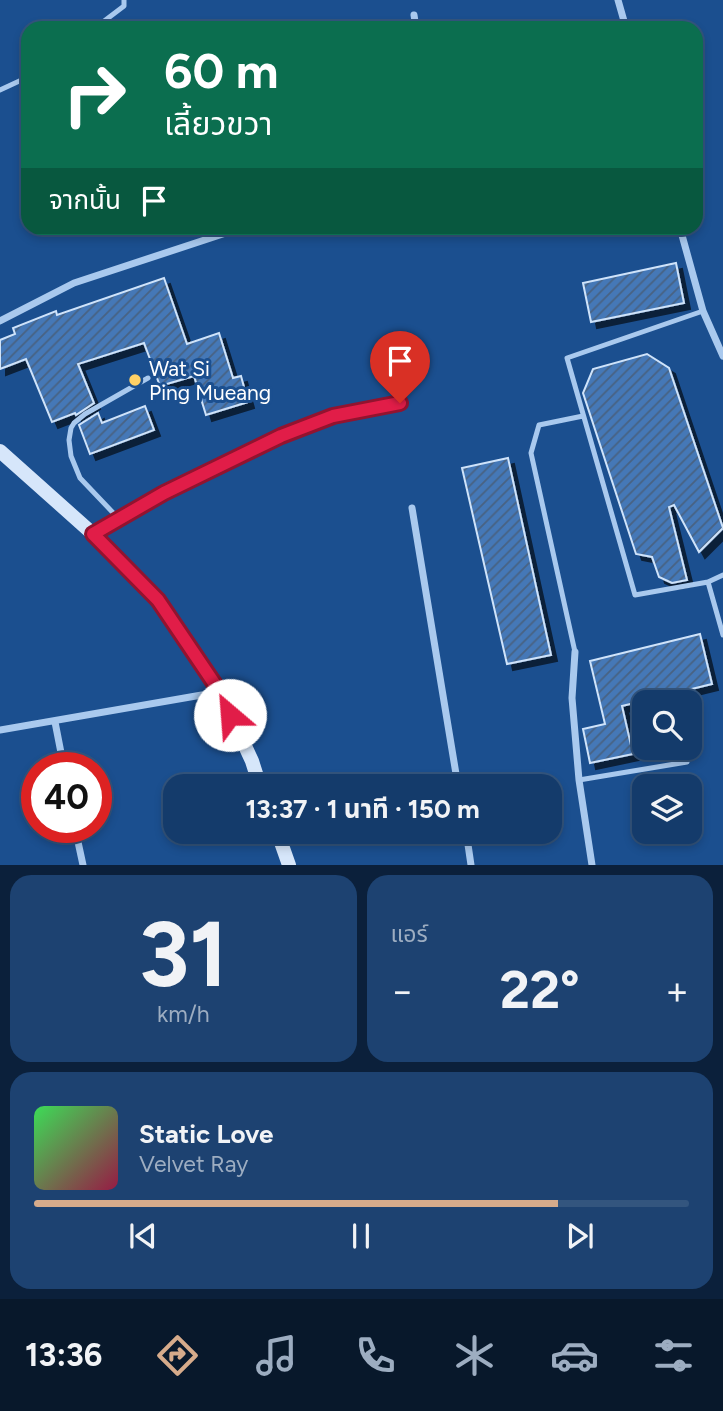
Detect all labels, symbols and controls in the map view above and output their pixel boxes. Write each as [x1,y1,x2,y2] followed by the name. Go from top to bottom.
[164,41,279,100] text: 60 m
[49,49,140,140] icon: right
[164,105,272,143] text: เลี้ยวขวา
[135,182,173,220] icon: arrive
[49,184,121,216] text: จากนั้น
[370,331,430,403] pin
[381,342,419,380] icon: arrive
[149,356,271,405] place label: Wat Si Ping Mueang
[127,372,143,388] marker: Wat Si Ping Mueang
[193,678,267,752] position arrow
[632,690,702,844] map controls
[632,690,702,760] button: search
[21,752,112,843] speed limit sign: 40
[632,774,702,844] button: layers
[245,793,480,825] text: 13:37 · 1 นาที · 150 m
[139,900,228,1009] text: 31
[391,920,428,948] text: แอร์
[500,959,580,1021] text: 22°
[391,968,414,1014] text: −
[665,968,689,1014] text: +
[157,1000,210,1028] text: km/h
[139,1118,273,1150] text: Static Love
[139,1150,248,1178] text: Velvet Ray
[124,1217,162,1255] icon: previous
[342,1217,380,1255] icon: pause
[561,1217,599,1255] icon: next
[153,1331,202,1380] icon: directions
[252,1331,301,1380] icon: music
[351,1331,400,1380] icon: phone
[450,1331,499,1380] icon: climate
[550,1331,599,1380] icon: car
[649,1331,698,1380] icon: filters
[25,1336,102,1374] text: 13:36

